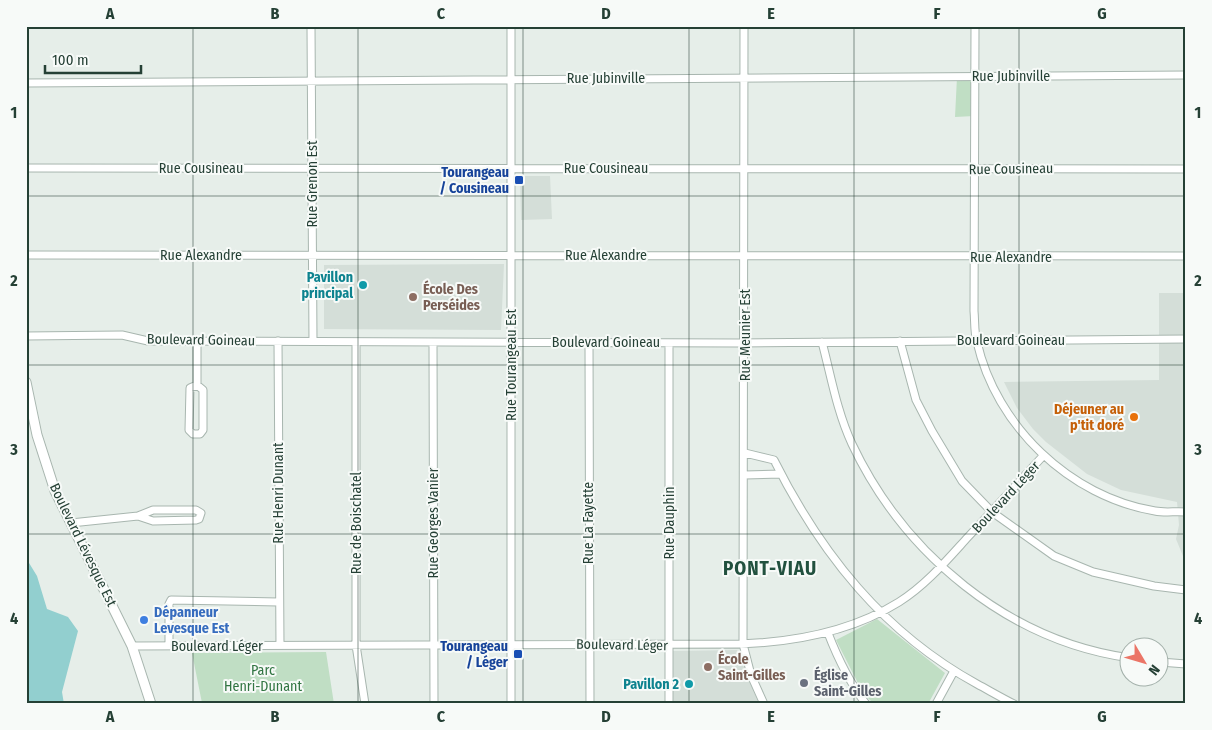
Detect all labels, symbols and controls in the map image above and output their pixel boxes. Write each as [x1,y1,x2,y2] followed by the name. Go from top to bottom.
[105,4,115,23] text: A
[271,4,280,23] text: B
[437,4,446,23] text: C
[601,4,611,23] text: D
[767,4,775,23] text: E
[933,4,941,23] text: F
[1097,4,1107,23] text: G
[45,42,141,74] scale bar
[52,51,89,69] text: 100 m
[972,68,1050,85] street label: Rue Jubinville
[567,70,645,87] street label: Rue Jubinville
[11,103,17,122] text: 1
[1195,103,1201,122] text: 1
[304,140,321,228] street label: Rue Grenon Est
[159,160,243,177] street label: Rue Cousineau
[564,160,648,177] street label: Rue Cousineau
[969,160,1053,178] street label: Rue Cousineau
[439,164,509,197] place label: Tourangeau / Cousineau
[513,174,525,186] marker: Tourangeau / Cousineau
[160,247,242,264] street label: Rue Alexandre
[565,247,647,264] street label: Rue Alexandre
[970,249,1052,266] street label: Rue Alexandre
[301,269,353,302] place label: Pavillon principal
[9,271,18,290] text: 2
[1193,271,1202,290] text: 2
[357,279,369,291] marker: Pavillon principal
[423,280,480,314] place label: École Des Perséides
[737,288,754,381] street label: Rue Meunier Est
[407,291,419,303] marker: École Des Perséides
[503,309,520,421] street label: Rue Tourangeau Est
[147,331,255,349] street label: Boulevard Goineau
[957,332,1065,349] street label: Boulevard Goineau
[552,334,660,351] street label: Boulevard Goineau
[1054,401,1124,434] place label: Déjeuner au p'tit doré
[1128,411,1140,423] marker: Déjeuner au p'tit doré
[9,440,18,459] text: 3
[1193,440,1202,459] text: 3
[270,442,287,544] street label: Rue Henri Dunant
[968,457,1044,536] street label: Boulevard Léger
[425,467,442,578] street label: Rue Georges Vanier
[348,471,365,574] street label: Rue de Boischatel
[46,481,120,610] street label: Boulevard Lévesque Est
[580,482,597,564] street label: Rue La Fayette
[661,486,678,560] street label: Rue Dauphin
[723,557,817,580] district label: PONT-VIAU
[154,604,231,637] place label: Dépanneur Levesque Est
[10,609,18,628] text: 4
[1194,609,1202,628] text: 4
[138,614,150,626] marker: Dépanneur Levesque Est
[576,636,668,654] street label: Boulevard Léger
[171,638,263,655] street label: Boulevard Léger
[440,638,509,671] place label: Tourangeau / Léger
[1120,638,1170,688] north arrow
[512,648,524,660] marker: Tourangeau / Léger
[718,650,786,684] place label: École Saint-Gilles
[702,661,714,673] marker: École Saint-Gilles
[1145,661,1163,678] text: N
[224,662,302,695] park label: Parc Henri-Dunant
[814,666,882,700] place label: Église Saint-Gilles
[623,676,680,693] place label: Pavillon 2
[798,677,810,689] marker: Église Saint-Gilles
[683,678,695,690] marker: Pavillon 2
[105,707,115,726] text: A
[271,707,280,726] text: B
[437,707,446,726] text: C
[601,707,611,726] text: D
[767,707,775,726] text: E
[933,707,941,726] text: F
[1097,707,1107,726] text: G

